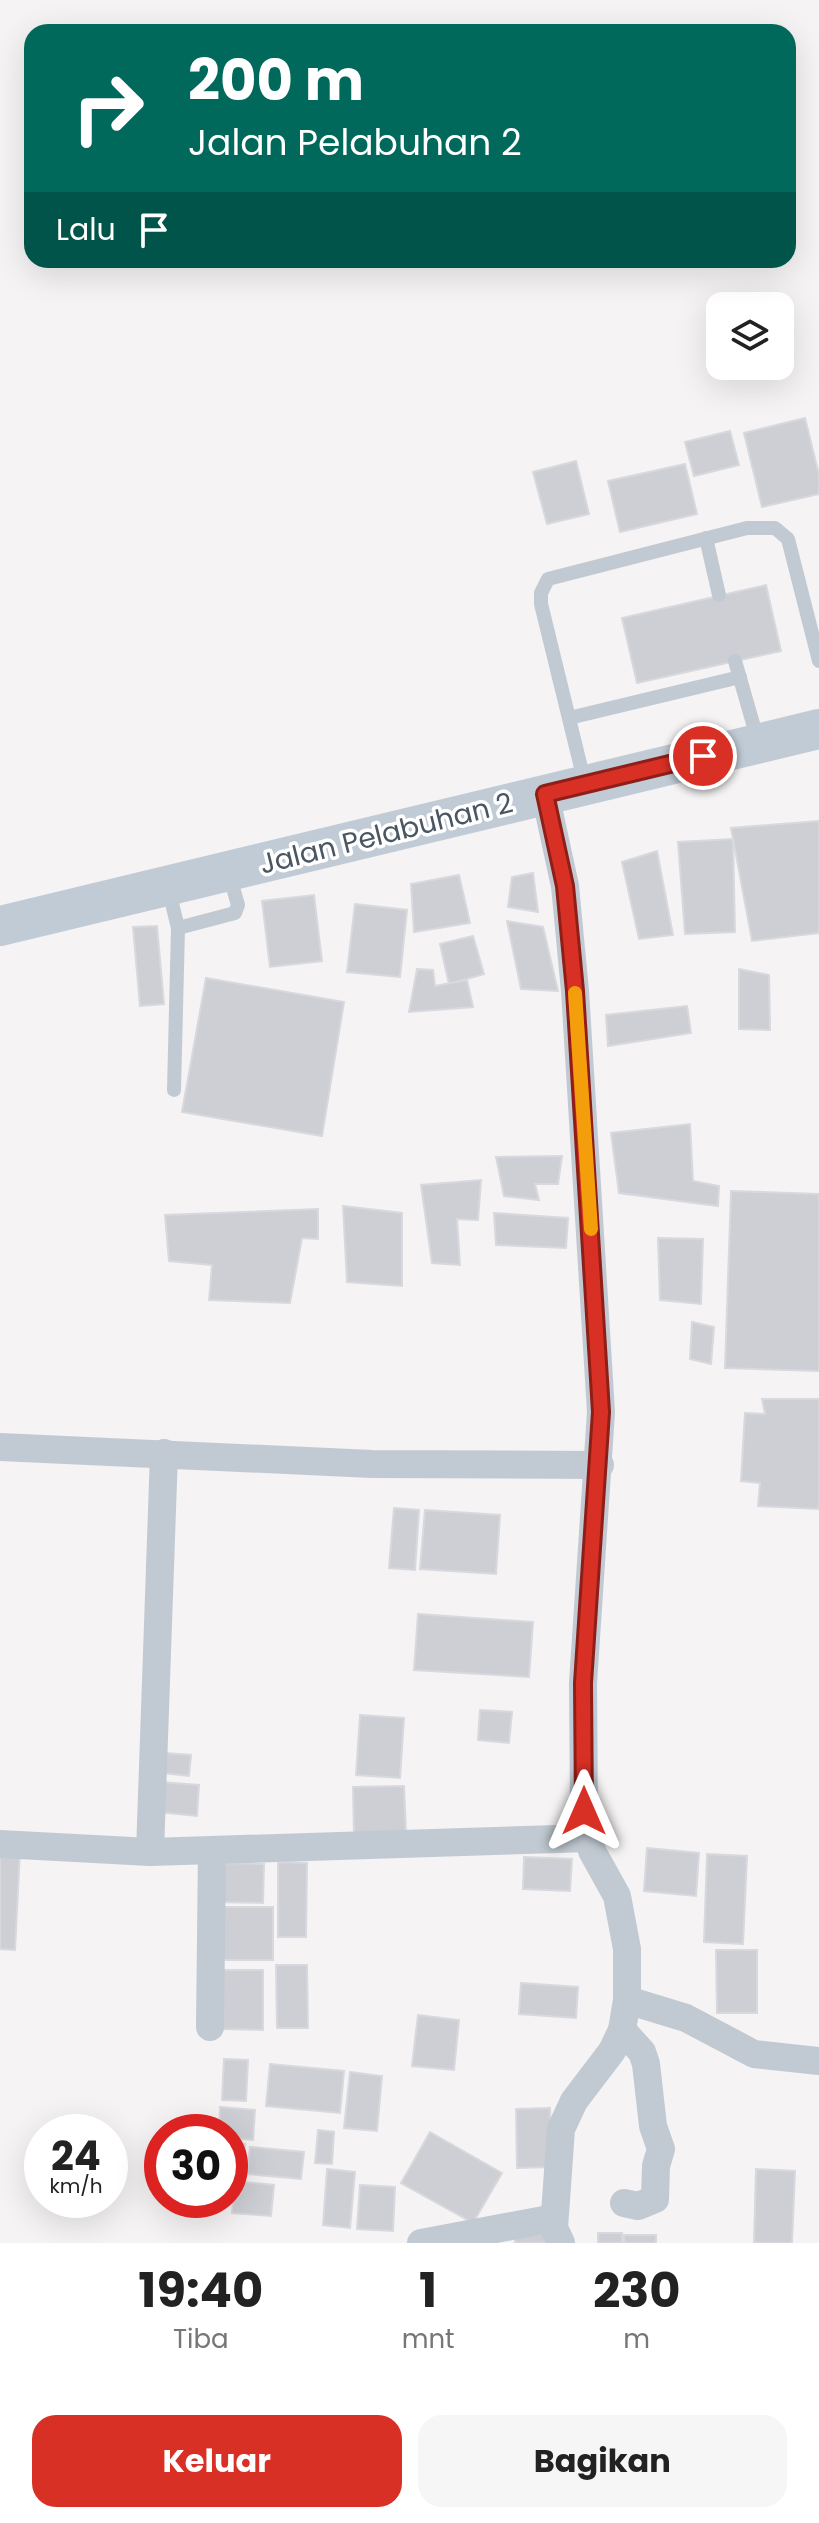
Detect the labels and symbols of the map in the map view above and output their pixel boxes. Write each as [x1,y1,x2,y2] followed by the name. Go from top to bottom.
[669,722,737,790] pin
[255,783,517,884] street label: Jalan Pelabuhan 2
[542,1769,626,1853] position arrow
[144,2114,248,2218] speed limit sign: 30

